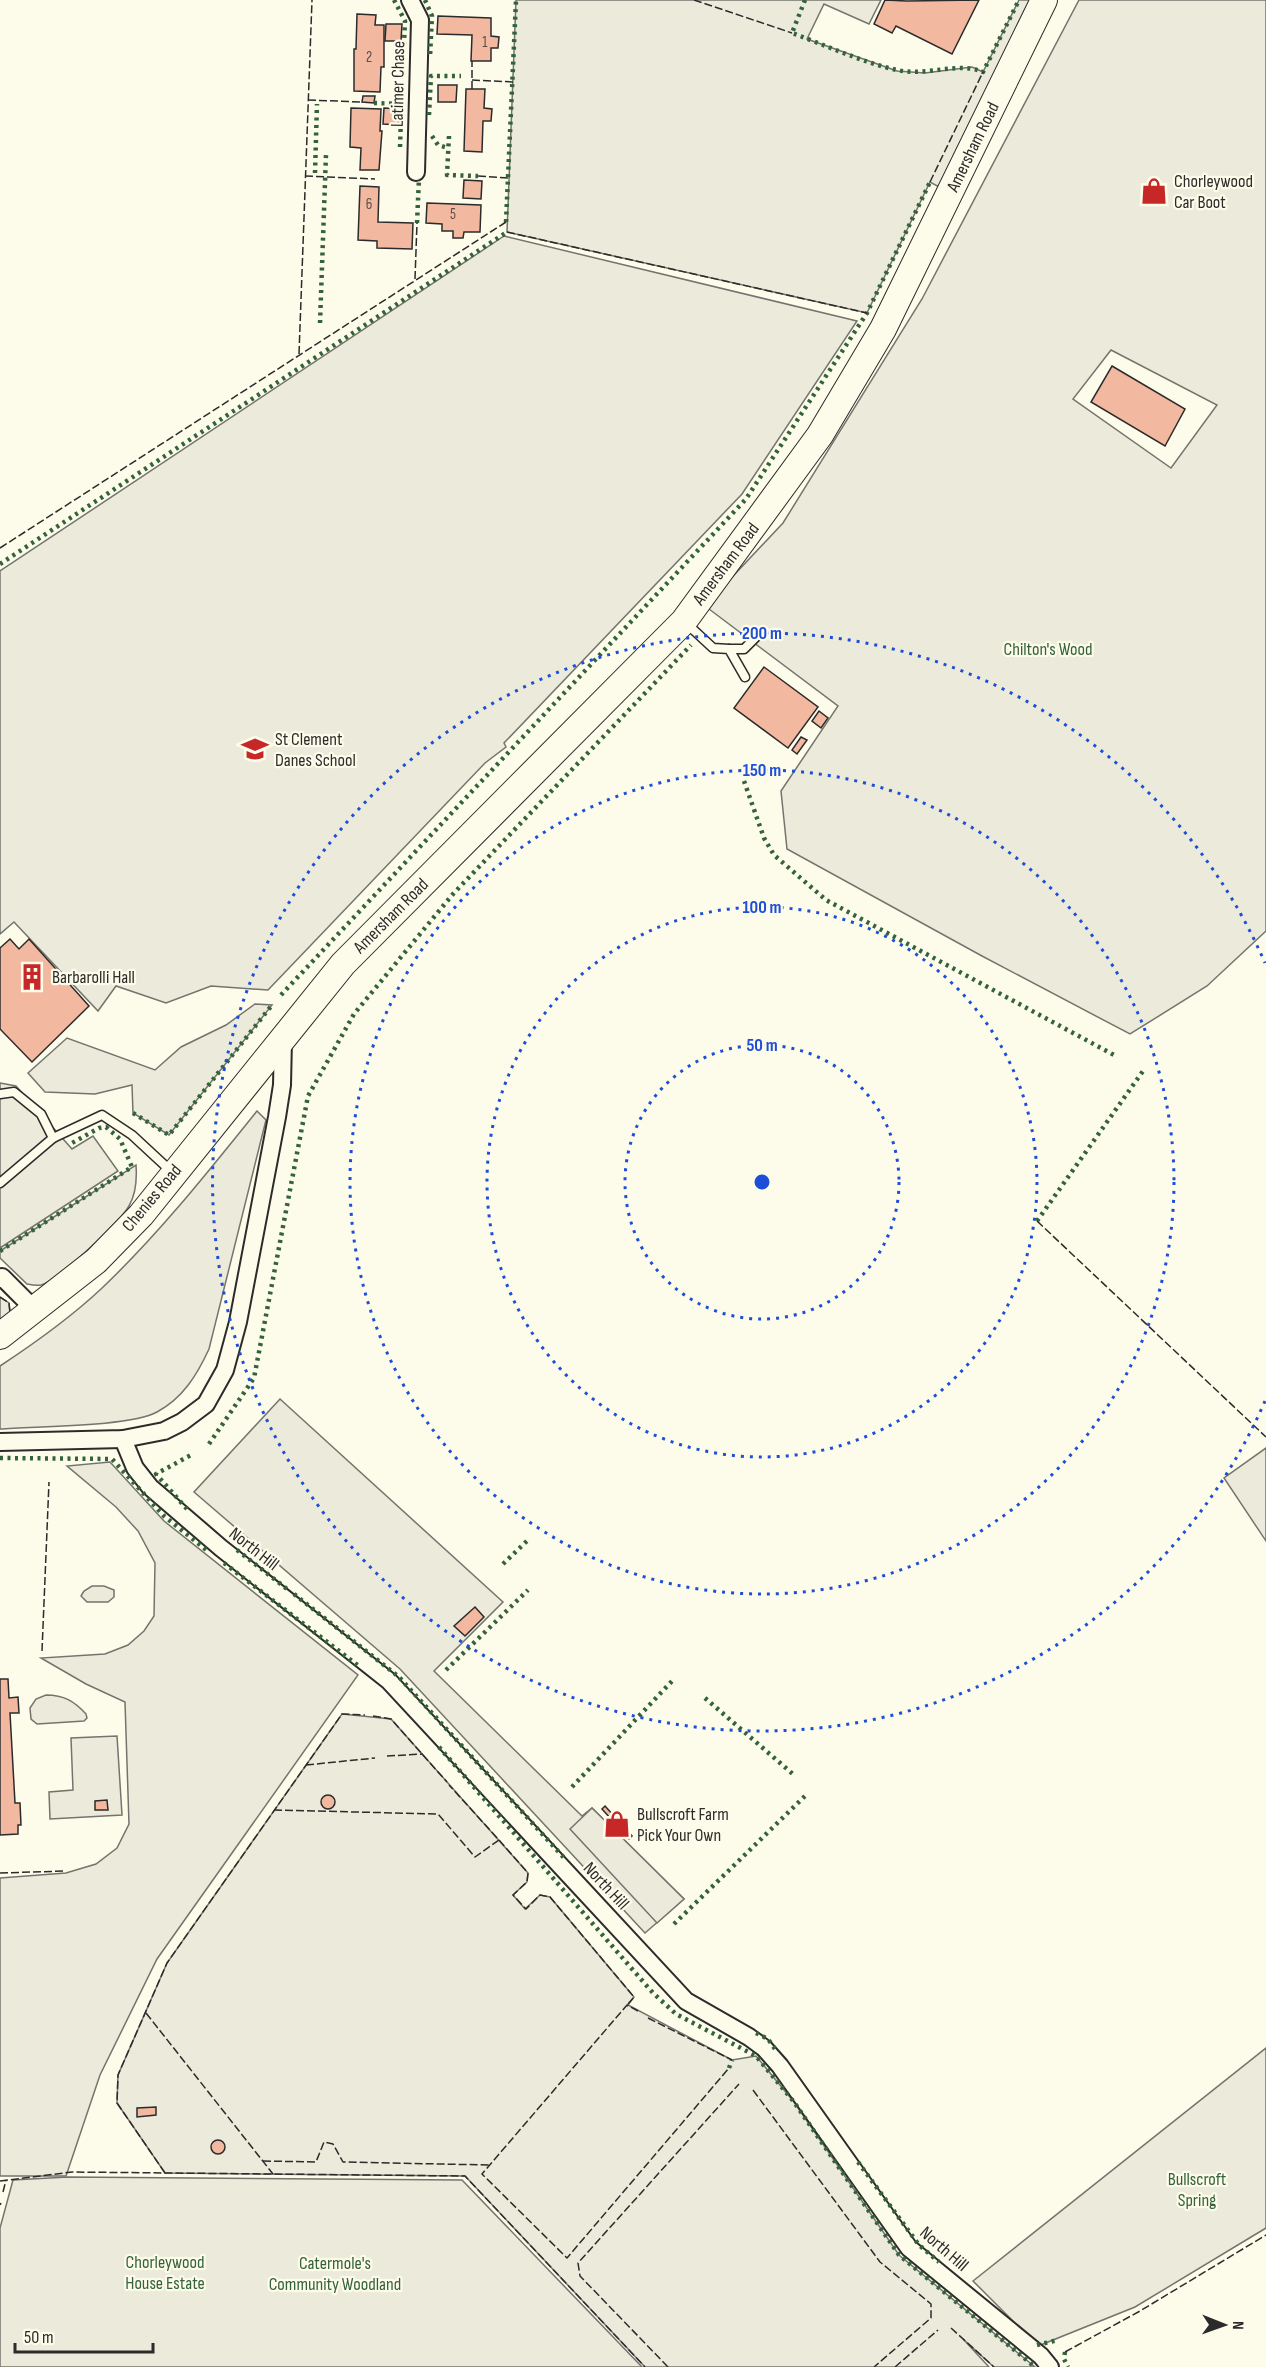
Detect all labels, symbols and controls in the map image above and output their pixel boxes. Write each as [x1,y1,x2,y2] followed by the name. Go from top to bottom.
[482,33,488,52] house number: 1
[387,41,409,127] street label: Latimer Chase
[366,48,372,67] house number: 2
[942,99,1004,196] street label: Amersham Road
[1174,171,1253,213] place label: Chorleywood Car Boot
[1139,176,1169,206] shop icon: Chorleywood Car Boot
[366,195,372,214] house number: 6
[450,205,456,224] house number: 5
[688,519,764,610] street label: Amersham Road
[742,623,782,644] text: 200 m
[1003,639,1093,660] park label: Chilton's Wood
[275,729,356,771] place label: St Clement Danes School
[240,734,270,764] school or university icon: St Clement Danes School
[743,760,781,781] text: 150 m
[348,874,433,959] street label: Amersham Road
[743,897,782,918] text: 100 m
[17,962,47,992] building icon: Barbarolli Hall
[52,967,135,988] place label: Barbarolli Hall
[746,1035,778,1056] text: 50 m
[118,1160,186,1236] street label: Chenies Road
[752,1172,772,1192] centre of rings
[225,1523,283,1575] street label: North Hill
[637,1804,729,1846] place label: Bullscroft Farm Pick Your Own
[602,1809,632,1839] shop icon: Bullscroft Farm Pick Your Own
[579,1858,633,1914] street label: North Hill
[1168,2169,1227,2211] park label: Bullscroft Spring
[915,2222,973,2276] street label: North Hill
[125,2252,205,2294] park label: Chorleywood House Estate
[269,2253,401,2295] park label: Catermole's Community Woodland
[1194,2295,1254,2355] north arrow
[15,2316,153,2354] scale bar
[1228,2321,1247,2330] text: N
[24,2327,54,2348] text: 50 m

